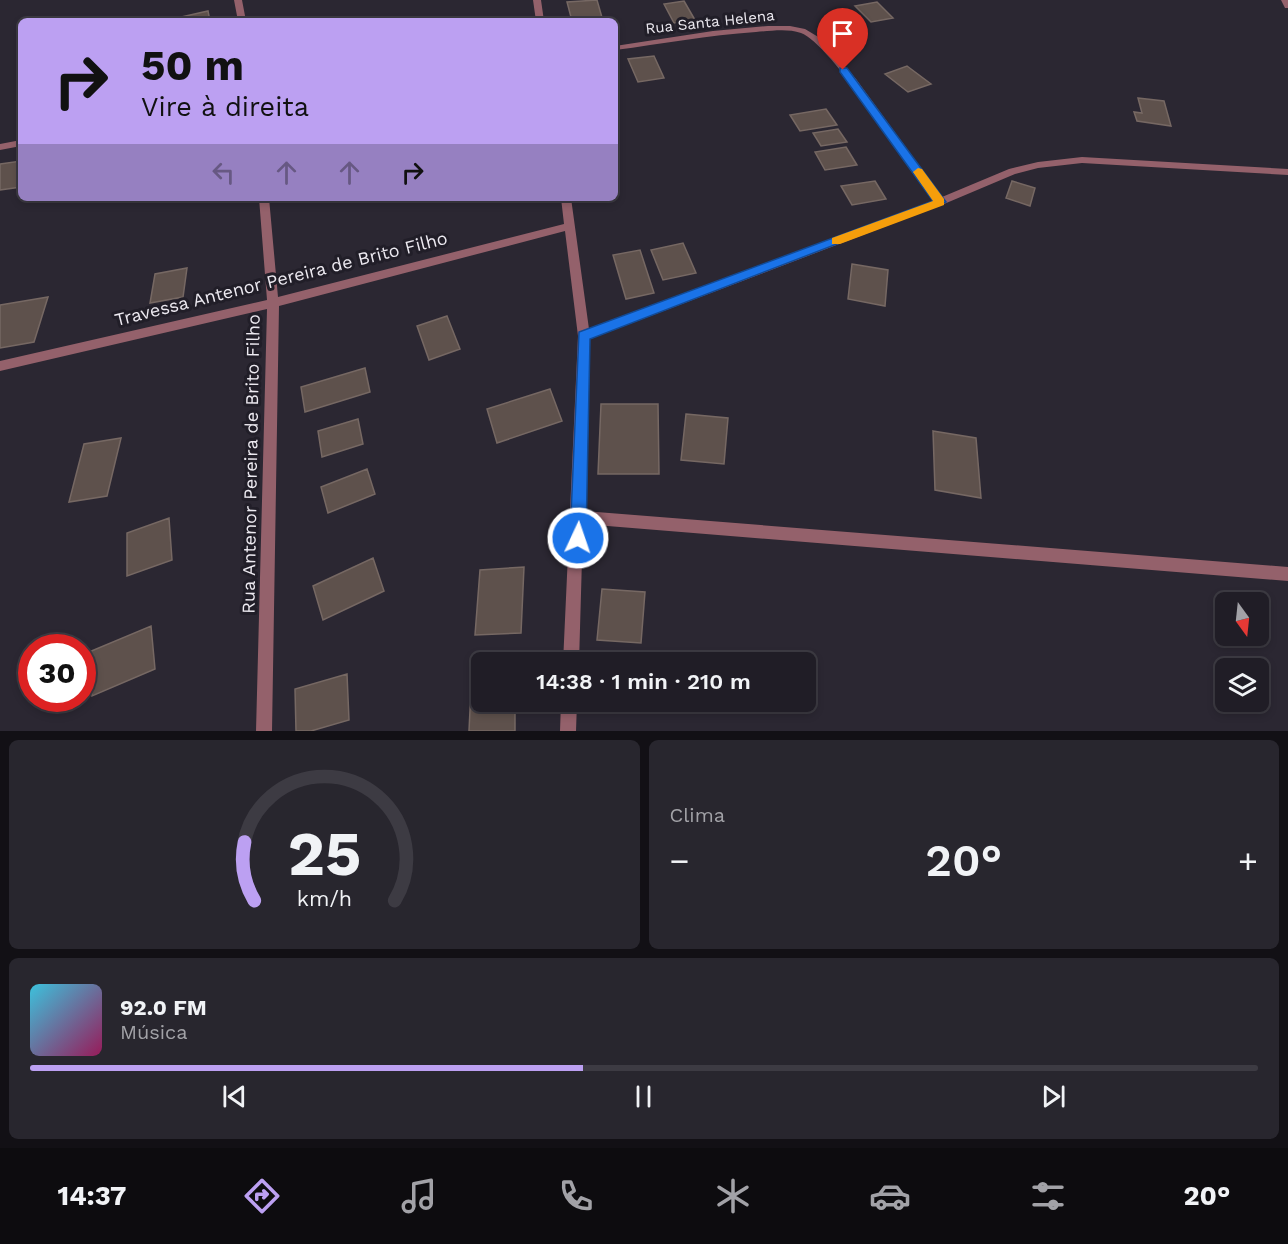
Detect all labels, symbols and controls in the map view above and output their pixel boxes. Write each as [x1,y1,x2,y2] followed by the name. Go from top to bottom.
[645,6,776,38] street label: Rua Santa Helena
[817,8,868,70] pin
[826,17,859,50] icon: arrive
[141,41,244,90] text: 50 m
[42,42,120,120] icon: right
[141,91,309,123] text: Vire à direita
[207,156,240,189] icon: left
[270,156,303,189] icon: ahead
[333,156,366,189] icon: ahead
[396,156,429,189] icon: right
[112,227,449,330] street label: Travessa Antenor Pereira de Brito Filho
[237,314,264,614] street label: Rua Antenor Pereira de Brito Filho
[546,506,610,570] position arrow
[1215,592,1269,646] north arrow
[1215,592,1269,712] map controls
[18,634,96,712] speed limit sign: 30
[1215,658,1269,712] button: layers
[536,669,751,694] text: 14:38 · 1 min · 210 m
[670,803,725,827] text: Clima
[287,817,361,890] text: 25
[925,834,1002,887] text: 20°
[670,841,689,880] text: −
[1238,841,1258,880] text: +
[297,887,352,912] text: km/h
[120,995,207,1020] text: 92.0 FM
[120,1020,188,1044] text: Música
[218,1080,251,1113] icon: previous
[627,1080,660,1113] icon: pause
[1037,1080,1070,1113] icon: next
[241,1175,283,1217] icon: directions
[398,1175,440,1217] icon: music
[555,1175,597,1217] icon: phone
[712,1175,754,1217] icon: climate
[869,1175,911,1217] icon: car
[1027,1175,1069,1217] icon: filters
[58,1180,126,1212] text: 14:37
[1184,1180,1230,1212] text: 20°

